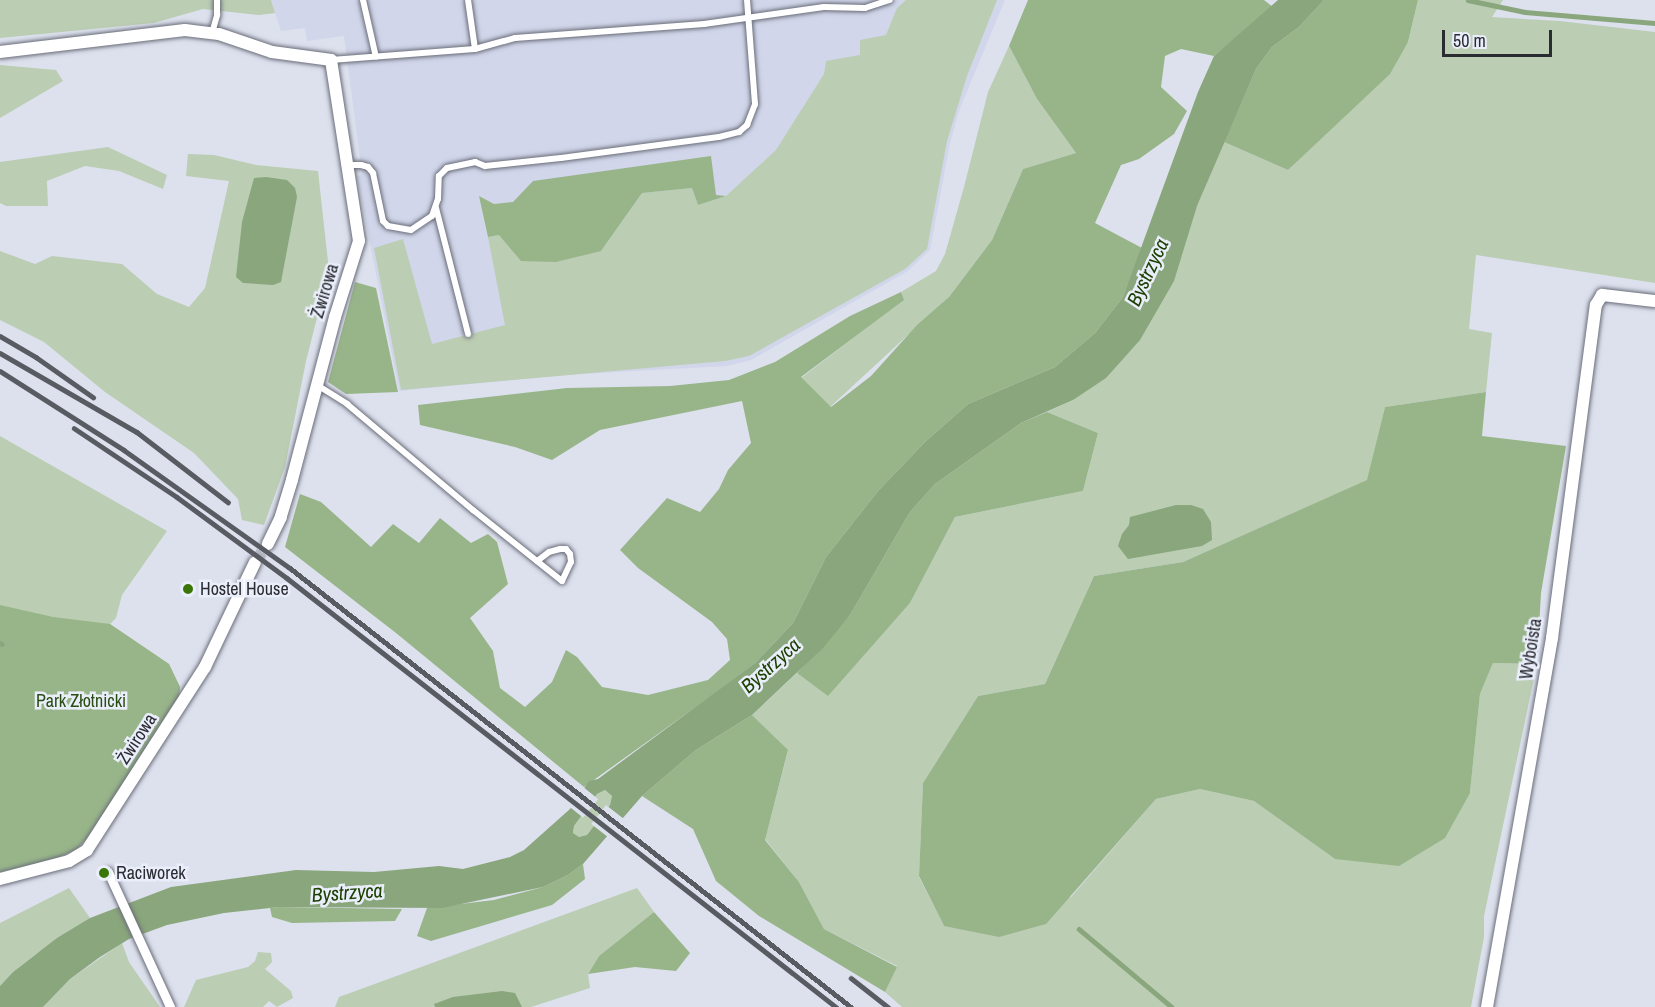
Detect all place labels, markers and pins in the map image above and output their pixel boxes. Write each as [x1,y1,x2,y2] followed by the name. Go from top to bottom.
[200,578,289,600] place label: Hostel House
[181,582,195,596] marker: Hostel House
[116,862,186,884] place label: Raciworek
[97,866,111,880] marker: Raciworek

